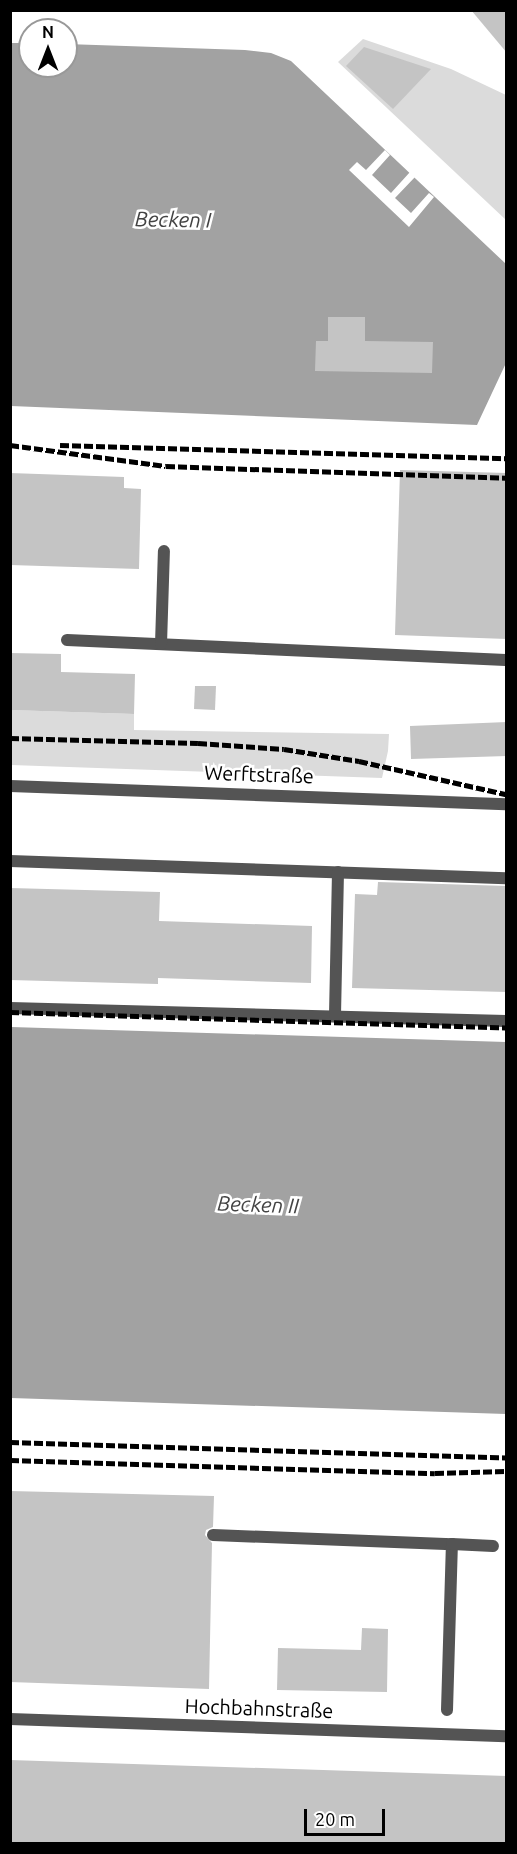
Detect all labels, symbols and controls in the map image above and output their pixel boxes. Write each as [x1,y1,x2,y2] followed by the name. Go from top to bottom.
[18,18,78,78] north arrow
[42,23,54,41] text: N
[135,206,211,232] water label: Becken I
[204,760,314,788] street label: Werftstraße
[217,1190,299,1218] water label: Becken II
[184,1693,334,1723] street label: Hochbahnstraße
[307,1797,388,1835] scale bar
[315,1809,355,1829] text: 20 m

